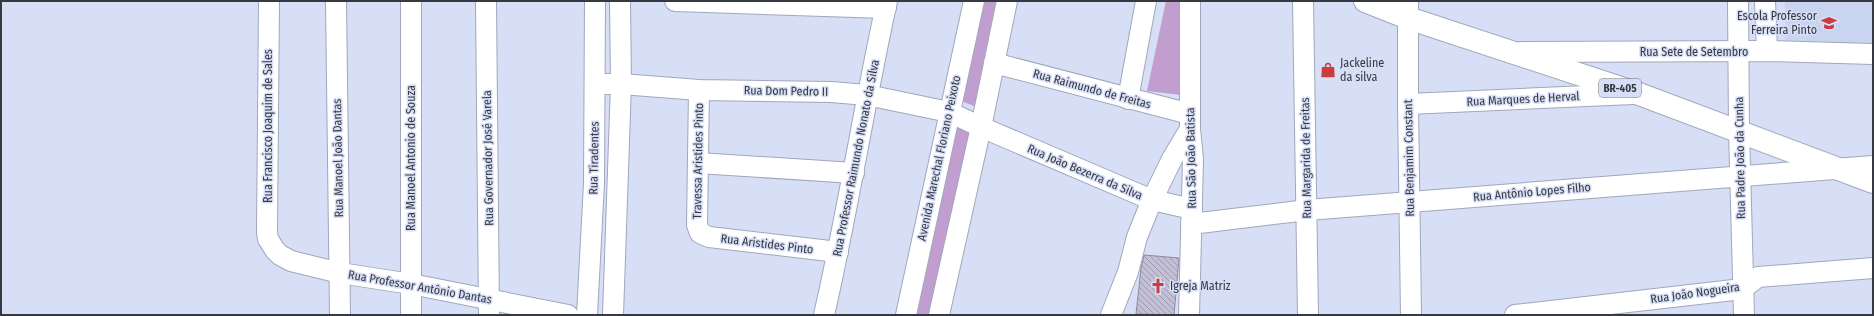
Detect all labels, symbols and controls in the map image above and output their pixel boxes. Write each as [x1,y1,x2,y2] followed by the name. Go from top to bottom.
[1737,9,1818,37] place label: Escola Professor Ferreira Pinto
[1820,14,1838,32] school or university icon: Escola Professor Ferreira Pinto
[1640,45,1748,59] street label: Rua Sete de Setembro
[261,49,275,203] street label: Rua Francisco Joaquim de Sales
[1340,56,1384,84] place label: Jackeline da silva
[830,58,882,258] street label: Rua Professor Raimundo Nonato da Silva
[1319,61,1337,79] shop icon: Jackeline da silva
[1031,66,1153,112] street label: Rua Raimundo de Freitas
[915,74,963,242] street label: Avenida Marechal Floriano Peixoto
[1599,79,1641,97] road number: BR-405
[744,83,828,99] street label: Rua Dom Pedro II
[404,85,418,231] street label: Rua Manoel Antonio de Souza
[1466,89,1580,109] street label: Rua Marques de Herval
[480,90,496,226] street label: Rua Governador José Varela
[1298,97,1314,219] street label: Rua Margarida de Freitas
[1732,97,1748,219] street label: Rua Padre João da Cunha
[330,98,346,218] street label: Rua Manoel João Dantas
[1401,99,1417,217] street label: Rua Benjamim Constant
[690,103,706,219] street label: Travessa Aristides Pinto
[1183,107,1199,209] street label: Rua São João Batista
[586,121,602,195] street label: Rua Tiradentes
[1025,141,1145,203] street label: Rua João Bezerra da Silva
[1473,180,1591,204] street label: Rua Antônio Lopes Filho
[720,231,814,257] street label: Rua Aristides Pinto
[347,267,493,307] street label: Rua Professor Antônio Dantas
[1149,277,1167,295] church icon: Igreja Matriz
[1170,279,1231,293] place label: Igreja Matriz
[1649,280,1741,306] street label: Rua João Nogueira

